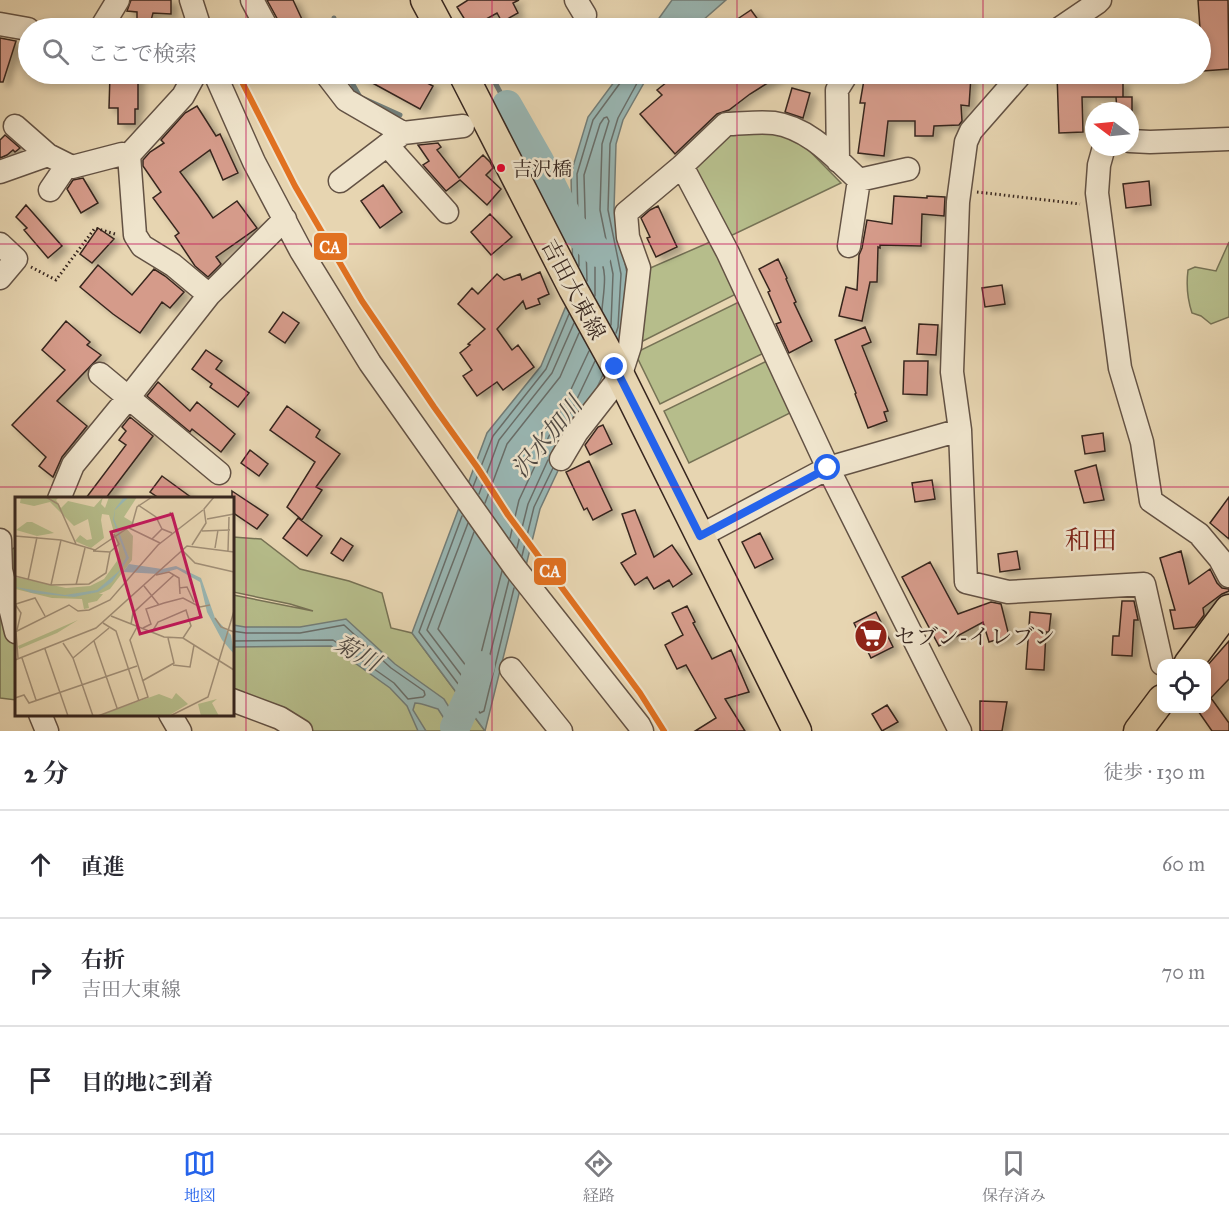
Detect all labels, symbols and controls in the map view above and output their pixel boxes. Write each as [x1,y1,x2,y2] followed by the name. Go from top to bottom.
[18,18,1211,84] search box
[39,35,72,68] icon: search
[87,40,197,67] text: ここで検索
[1085,102,1139,156] north arrow
[512,157,572,181] place label: 吉沢橋
[495,162,507,174] marker: 吉沢橋
[313,232,348,261] line badge: CA
[536,234,611,344] street label: 吉田大東線
[319,238,341,257] text: CA
[601,353,627,379] route end
[505,388,591,484] water label: 沢水加川
[814,454,840,480] route start
[15,497,234,716] inset map
[1065,524,1117,556] district label: 和田
[533,557,567,586] line badge: CA
[539,562,561,581] text: CA
[853,618,889,654] supermarket icon: セブン-イレブン
[894,623,1055,650] place label: セブン-イレブン
[329,628,388,679] water label: 菊川
[1157,659,1211,713] map controls
[1157,659,1211,713] button: locate
[24,757,68,789] text: 2 分
[1103,760,1205,784] text: 徒歩 · 130 m
[24,848,57,881] icon: ahead
[1162,852,1205,876] text: 60 m
[81,853,125,880] text: 直進
[81,946,125,973] text: 右折
[24,956,57,989] icon: right
[1162,960,1205,984] text: 70 m
[81,977,181,1001] text: 吉田大東線
[24,1064,57,1097] icon: arrive
[81,1069,213,1096] text: 目的地に到着
[183,1147,216,1206] tab: 地図
[582,1147,615,1206] tab: 経路
[982,1147,1046,1206] tab: 保存済み

